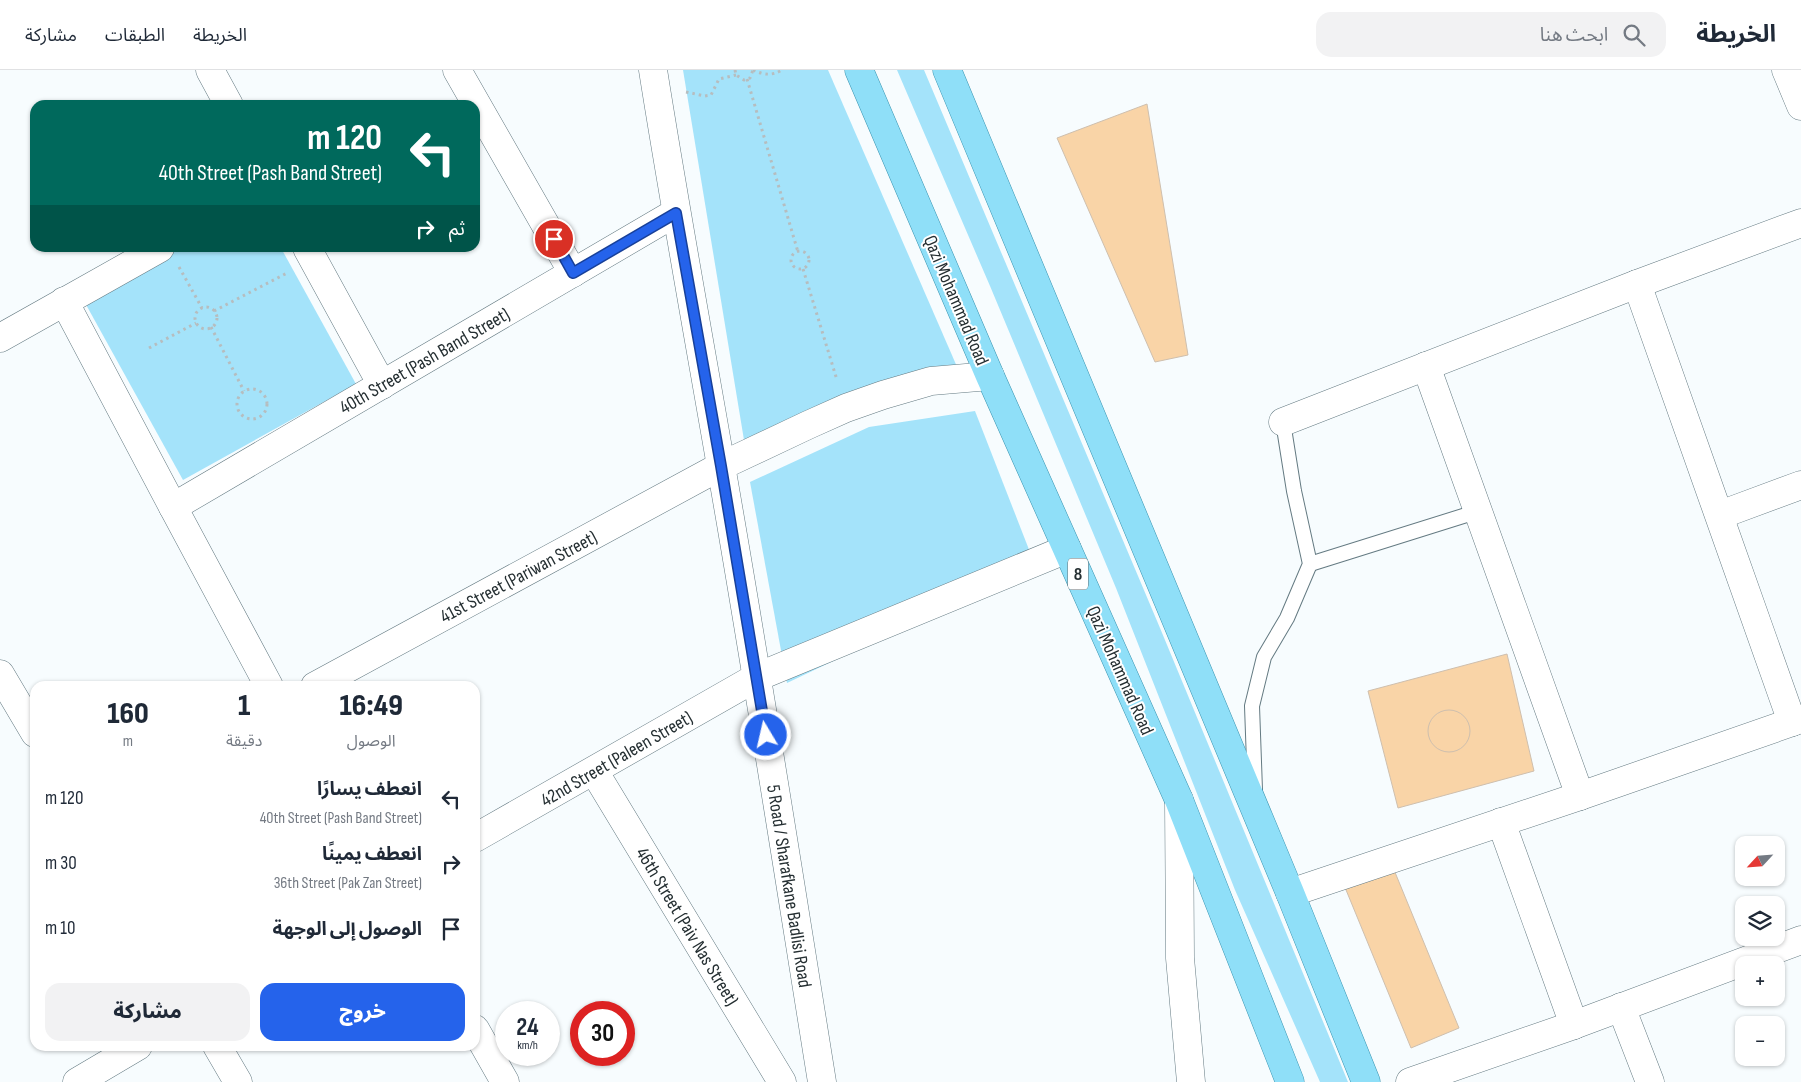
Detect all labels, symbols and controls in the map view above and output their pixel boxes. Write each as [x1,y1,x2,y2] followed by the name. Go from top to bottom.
[1316,12,1666,57] search box
[1696,20,1776,49] text: الخريطة
[1620,21,1648,49] icon: search
[1540,24,1608,47] text: ابحث هنا
[25,25,77,46] text: مشاركة
[105,25,165,46] text: الطبقات
[193,25,247,46] text: الخريطة
[307,117,382,160] text: 120 m
[400,120,465,185] icon: left
[159,160,382,187] text: 40th Street (Pash Band Street)
[411,215,439,243] icon: right
[449,218,465,241] text: ثم
[533,218,575,260] pin
[540,225,568,253] icon: arrive
[918,232,993,369] street label: Qazi Mohammad Road
[336,303,514,419] street label: 40th Street (Pash Band Street)
[436,526,601,628] street label: 41st Street (Pariwan Street)
[1068,558,1088,590] road number: 8
[1081,603,1158,739] street label: Qazi Mohammad Road
[238,688,250,724] text: 1
[340,688,403,724] text: 16:49
[107,696,149,732] text: 160
[537,706,697,812] street label: 42nd Street (Paleen Street)
[739,708,791,760] position arrow
[123,732,133,751] text: m
[226,732,262,751] text: دقيقة
[347,732,396,751] text: الوصول
[317,778,422,801] text: انعطف يسارًا
[761,783,816,989] street label: 5 Road / Sharafkane Badlisi Road
[437,785,465,813] icon: left
[45,787,83,810] text: 120 m
[260,809,422,828] text: 40th Street (Pash Band Street)
[1735,836,1785,886] north arrow
[1735,836,1785,1066] map controls
[322,843,422,866] text: انعطف يمينًا
[630,843,743,1010] street label: 46th Street (Paiv Nas Street)
[437,850,465,878] icon: right
[45,852,77,875] text: 30 m
[274,874,422,893] text: 36th Street (Pak Zan Street)
[1735,896,1785,946] button: layers
[437,915,465,943] icon: arrive
[45,917,75,940] text: 10 m
[273,918,422,941] text: الوصول إلى الوجهة
[1735,956,1785,1006] button: +
[45,983,250,1041] button: مشاركة
[260,983,465,1041] button: خروج
[570,1001,635,1066] speed limit sign: 30
[516,1012,539,1043] text: 24
[1735,1016,1785,1066] button: −
[517,1038,538,1053] text: km/h

